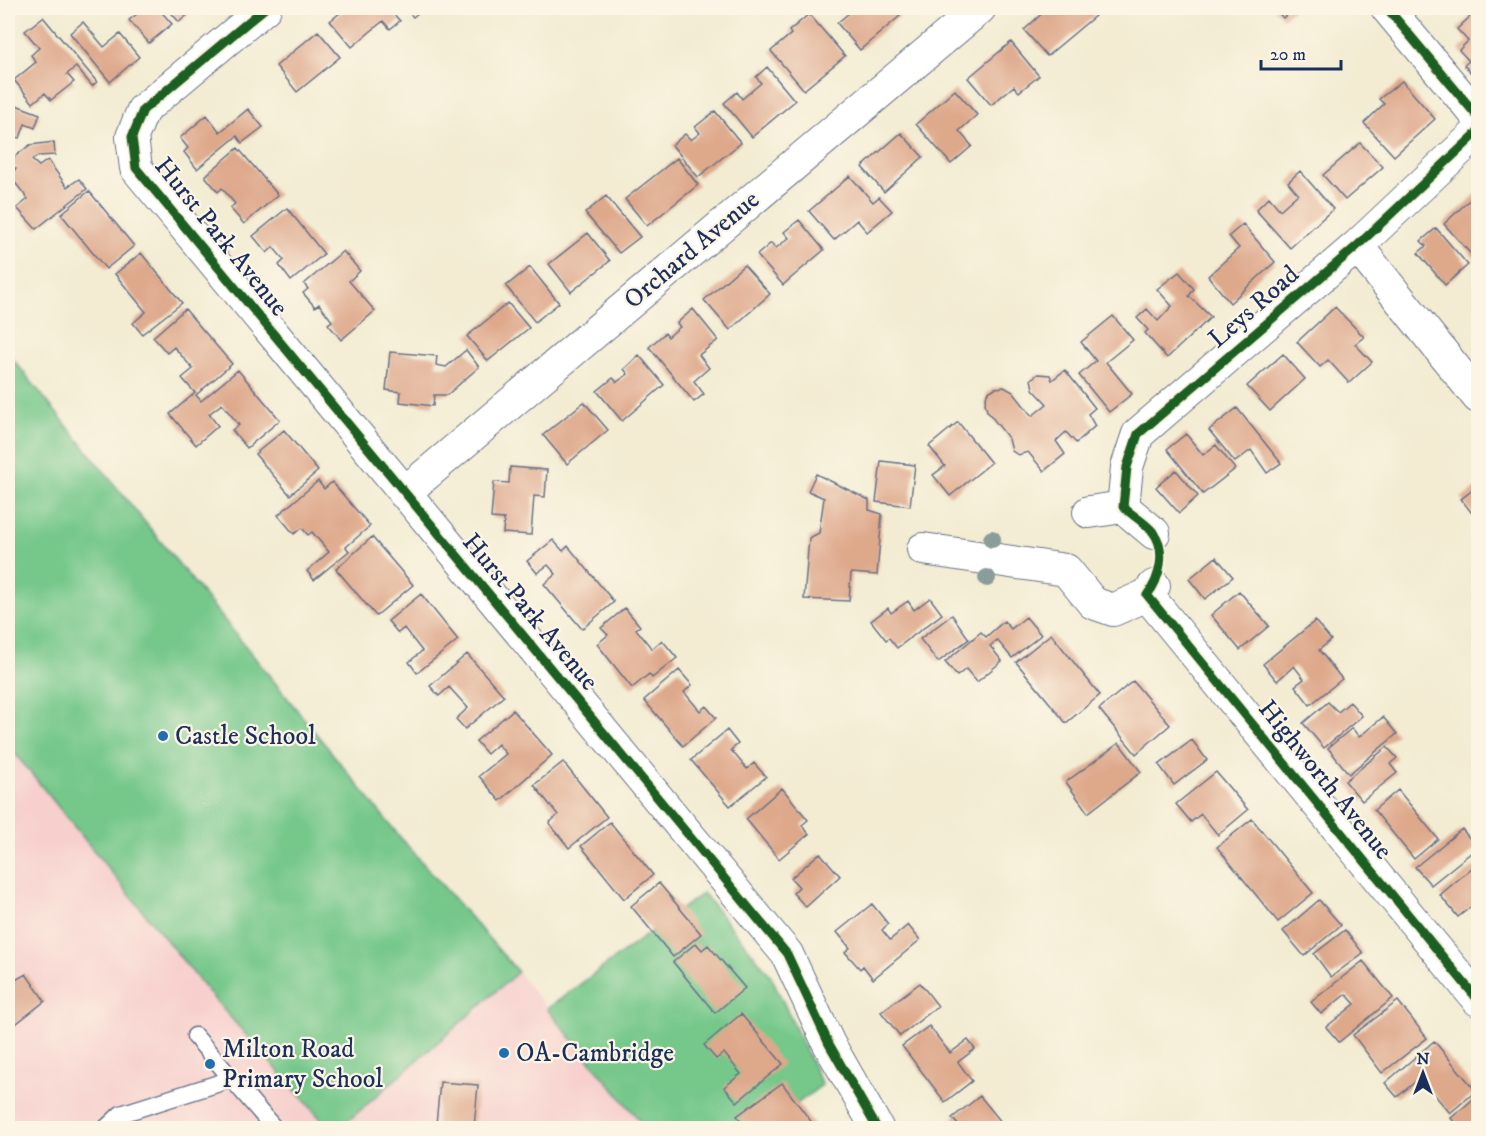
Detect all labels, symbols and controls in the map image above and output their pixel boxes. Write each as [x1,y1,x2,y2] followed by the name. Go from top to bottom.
[1261,33,1340,71] scale bar
[1270,44,1306,66] text: 20 m
[147,151,295,323] street label: Hurst Park Avenue
[617,184,767,316] street label: Orchard Avenue
[1202,258,1306,356] street label: Leys Road
[455,527,605,697] street label: Hurst Park Avenue
[1251,693,1399,867] street label: Highworth Avenue
[175,720,316,753] place label: Castle School
[156,729,170,743] marker: Castle School
[222,1033,383,1096] place label: Milton Road Primary School
[516,1037,674,1070] place label: OA-Cambridge
[1393,1043,1453,1103] north arrow
[497,1046,511,1060] marker: OA-Cambridge
[1416,1049,1430,1069] text: N
[203,1057,217,1071] marker: Milton Road Primary School

